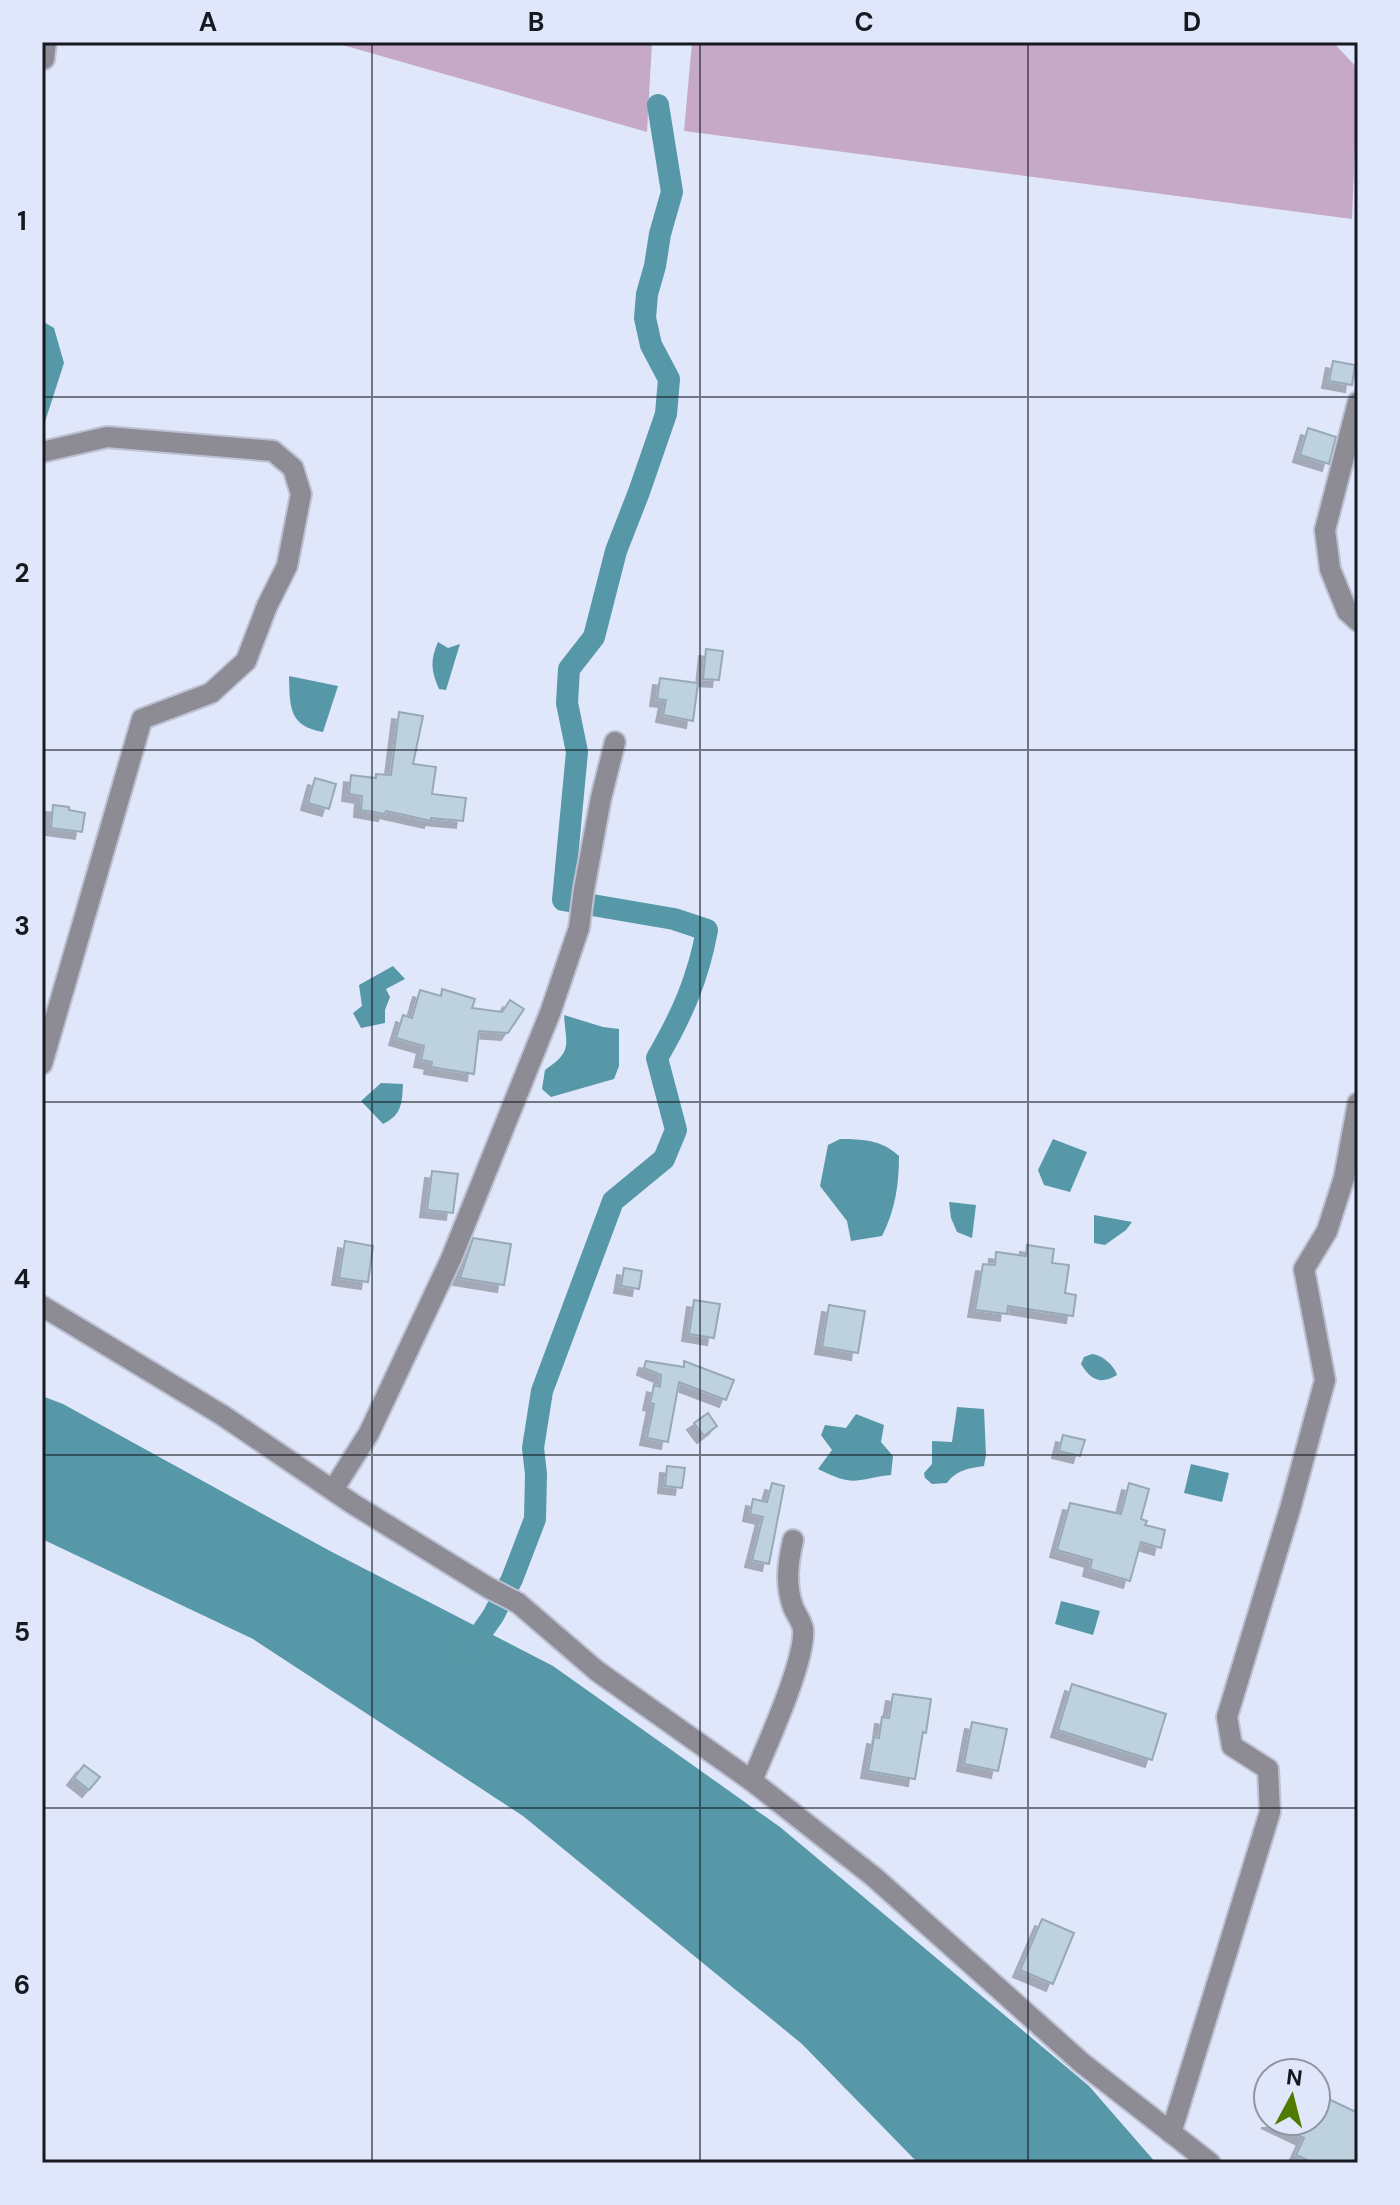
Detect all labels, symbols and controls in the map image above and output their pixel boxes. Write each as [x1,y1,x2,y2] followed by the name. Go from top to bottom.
[199,5,217,39] text: A
[528,5,544,39] text: B
[854,5,874,39] text: C
[1183,5,1201,39] text: D
[17,204,27,238] text: 1
[14,556,30,590] text: 2
[14,909,30,943] text: 3
[14,1262,30,1296] text: 4
[14,1615,30,1649] text: 5
[14,1968,30,2002] text: 6
[1252,2057,1332,2137] north arrow
[1285,2062,1304,2093] text: N

